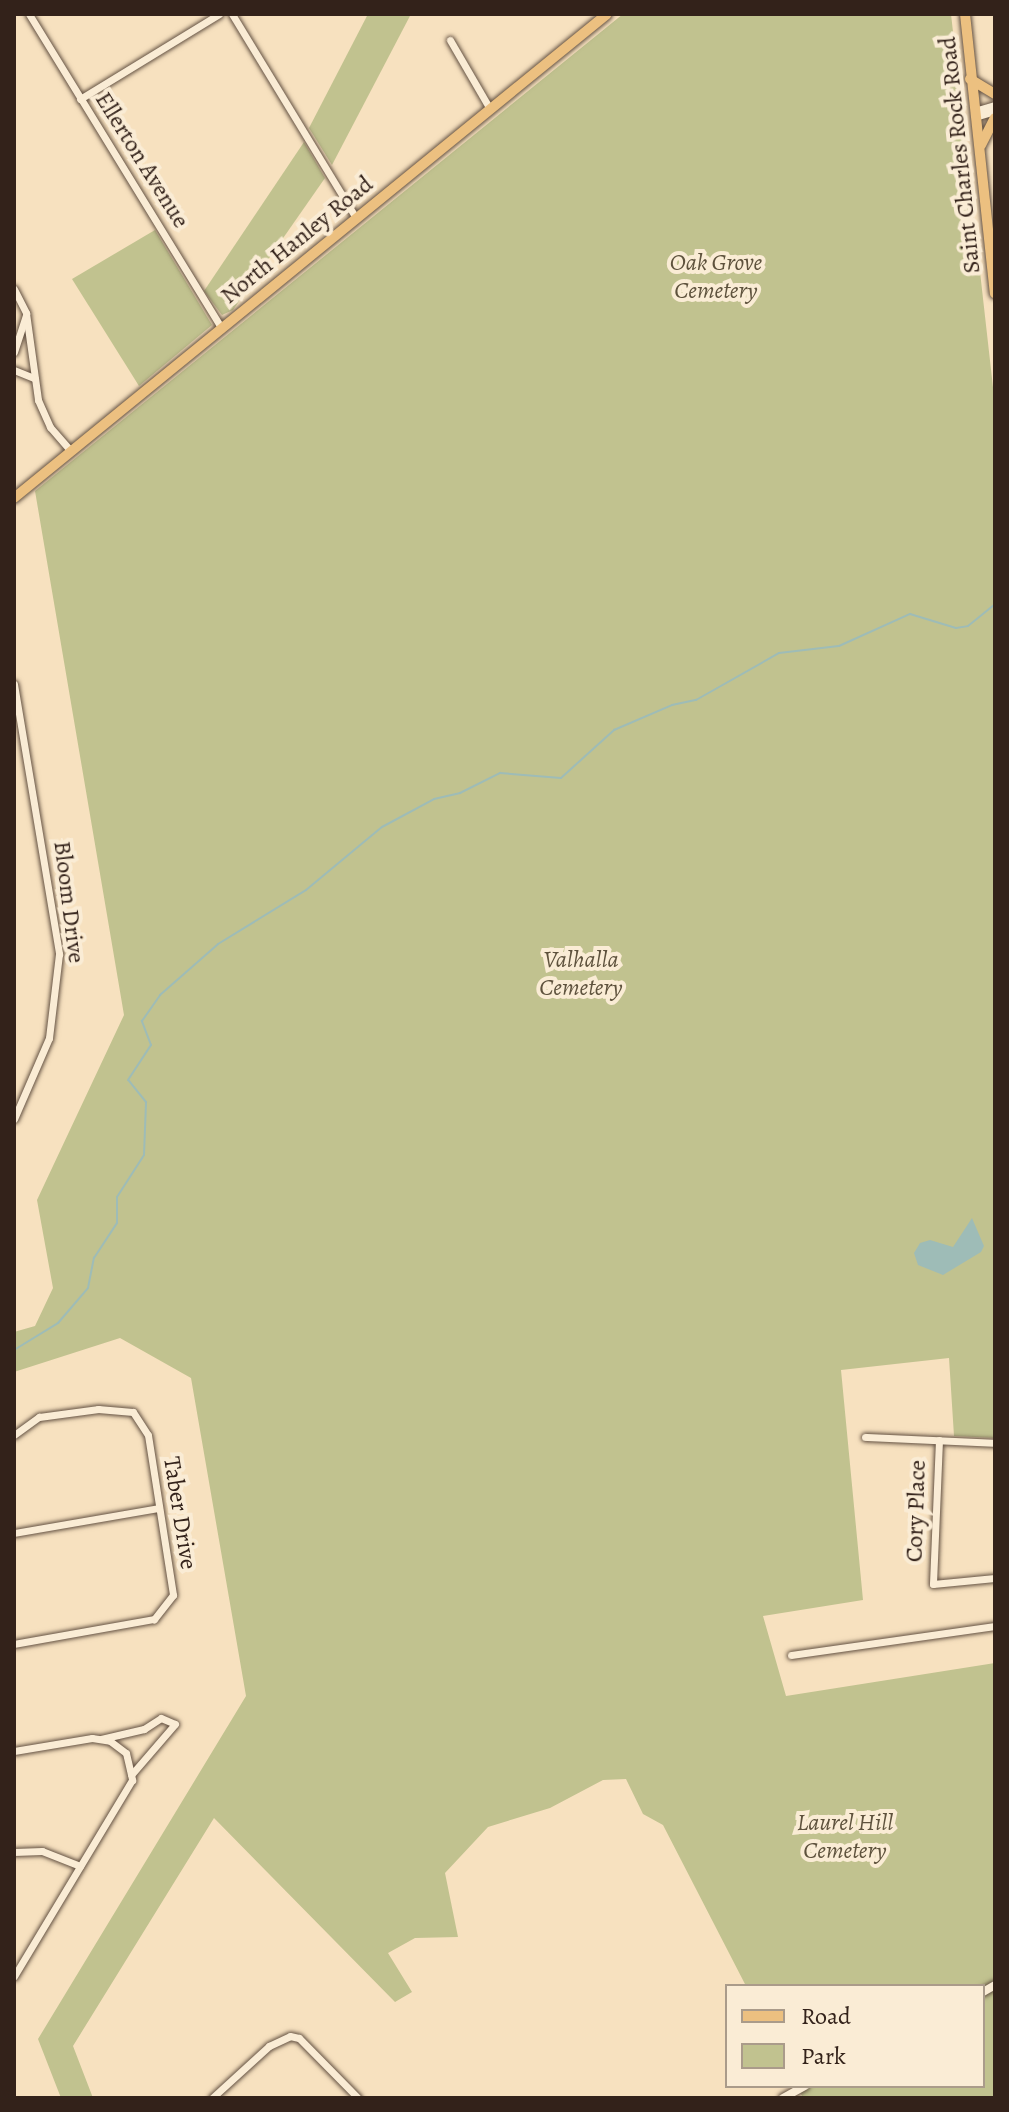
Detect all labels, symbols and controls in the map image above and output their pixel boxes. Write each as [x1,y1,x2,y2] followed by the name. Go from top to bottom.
[933,35,987,275] street label: Saint Charles Rock Road
[89,87,195,233] street label: Ellerton Avenue
[215,170,379,310] street label: North Hanley Road
[670,249,762,305] park label: Oak Grove Cemetery
[47,839,91,965] street label: Bloom Drive
[539,946,623,1002] park label: Valhalla Cemetery
[157,1455,203,1571] street label: Taber Drive
[900,1459,932,1563] street label: Cory Place
[797,1809,893,1865] park label: Laurel Hill Cemetery
[725,1984,985,2088] legend
[801,2000,851,2032] text: Road
[801,2040,846,2072] text: Park

